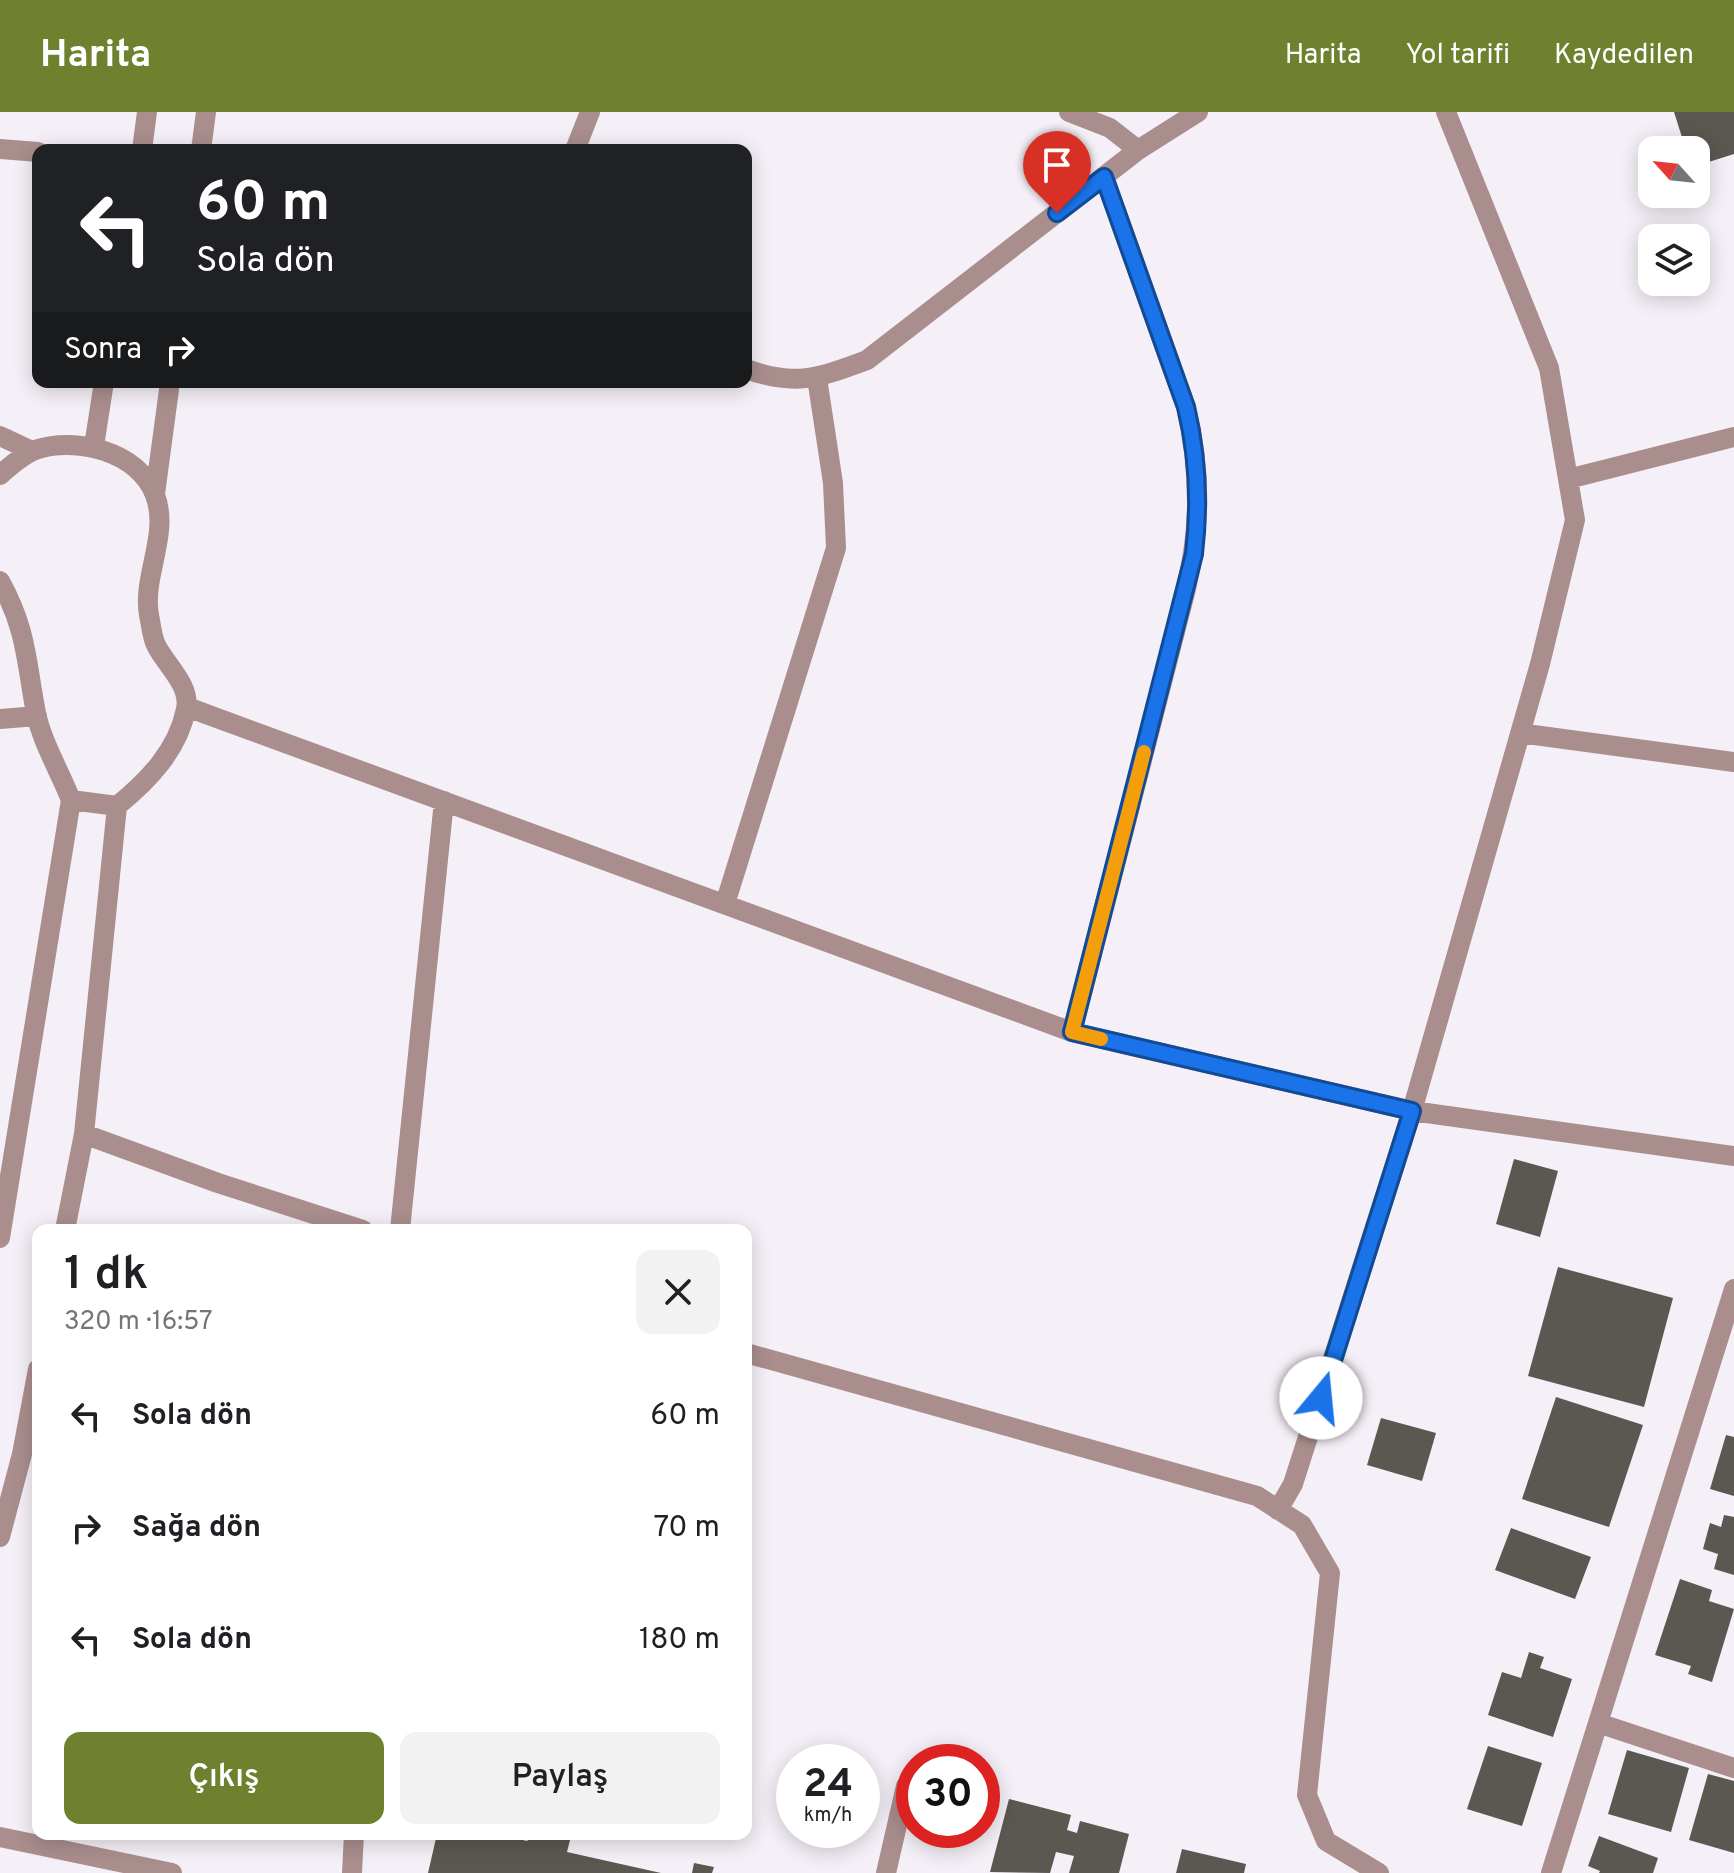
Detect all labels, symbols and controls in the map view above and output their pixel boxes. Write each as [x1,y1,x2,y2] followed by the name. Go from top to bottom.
[40,32,151,81] text: Harita
[1285,38,1361,74] text: Harita
[1405,38,1510,74] text: Yol tarifi
[1554,38,1694,74] text: Kaydedilen
[1023,131,1091,213] pin
[1638,136,1710,208] north arrow
[1638,136,1710,296] map controls
[1035,143,1079,187] icon: arrive
[196,170,330,240] text: 60 m
[64,176,168,280] icon: left
[1638,224,1710,296] button: layers
[196,239,335,285] text: Sola dön
[158,328,202,372] icon: right
[64,332,142,369] text: Sonra
[64,1246,148,1306] text: 1 dk
[636,1250,720,1334] button: close
[64,1306,213,1339] text: 320 m · 16:57
[1279,1356,1363,1440] position arrow
[64,1394,108,1438] icon: left
[132,1398,252,1435] text: Sola dön
[650,1398,720,1435] text: 60 m
[64,1506,108,1550] icon: right
[132,1510,261,1547] text: Sağa dön
[654,1510,720,1547] text: 70 m
[64,1618,108,1662] icon: left
[132,1622,252,1659] text: Sola dön
[639,1622,720,1659] text: 180 m
[64,1732,384,1824] button: Çıkış
[400,1732,720,1824] button: Paylaş
[896,1744,1000,1848] speed limit sign: 30
[803,1761,853,1811] text: 24
[804,1803,852,1829] text: km/h

